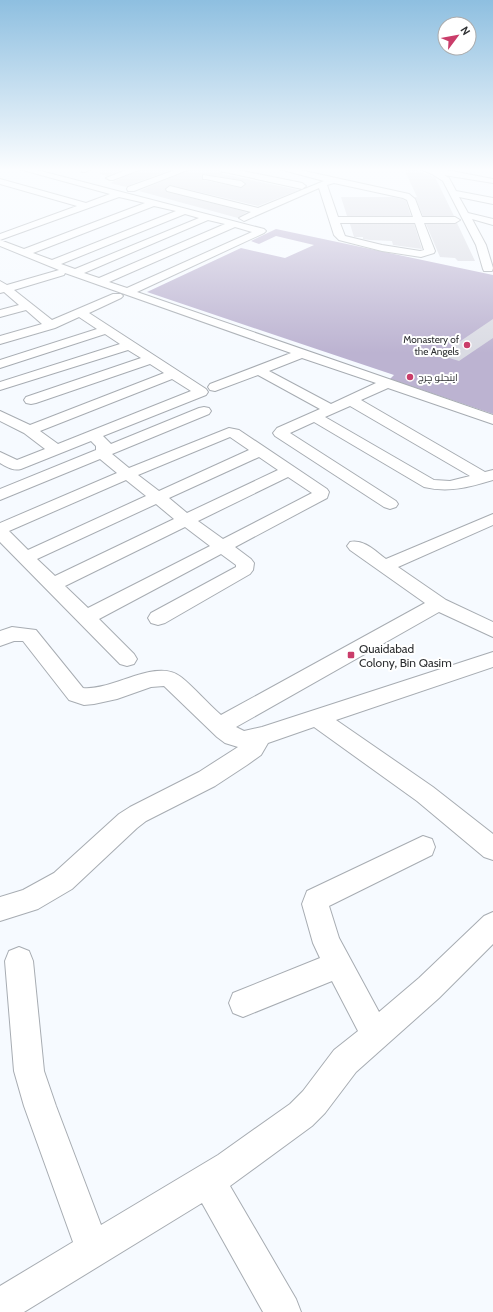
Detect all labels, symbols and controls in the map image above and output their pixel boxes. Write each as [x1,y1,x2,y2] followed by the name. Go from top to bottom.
[437,16,477,56] north arrow
[457,24,473,38] text: N
[403,333,460,358] place label: Monastery of the Angels
[462,340,472,350] marker: Monastery of the Angels
[418,371,458,384] place label: اینجلو چرچ
[405,372,415,382] marker: اینجلو چرچ
[359,641,452,670] place label: Quaidabad Colony, Bin Qasim
[346,650,356,660] marker: Quaidabad Colony, Bin Qasim

